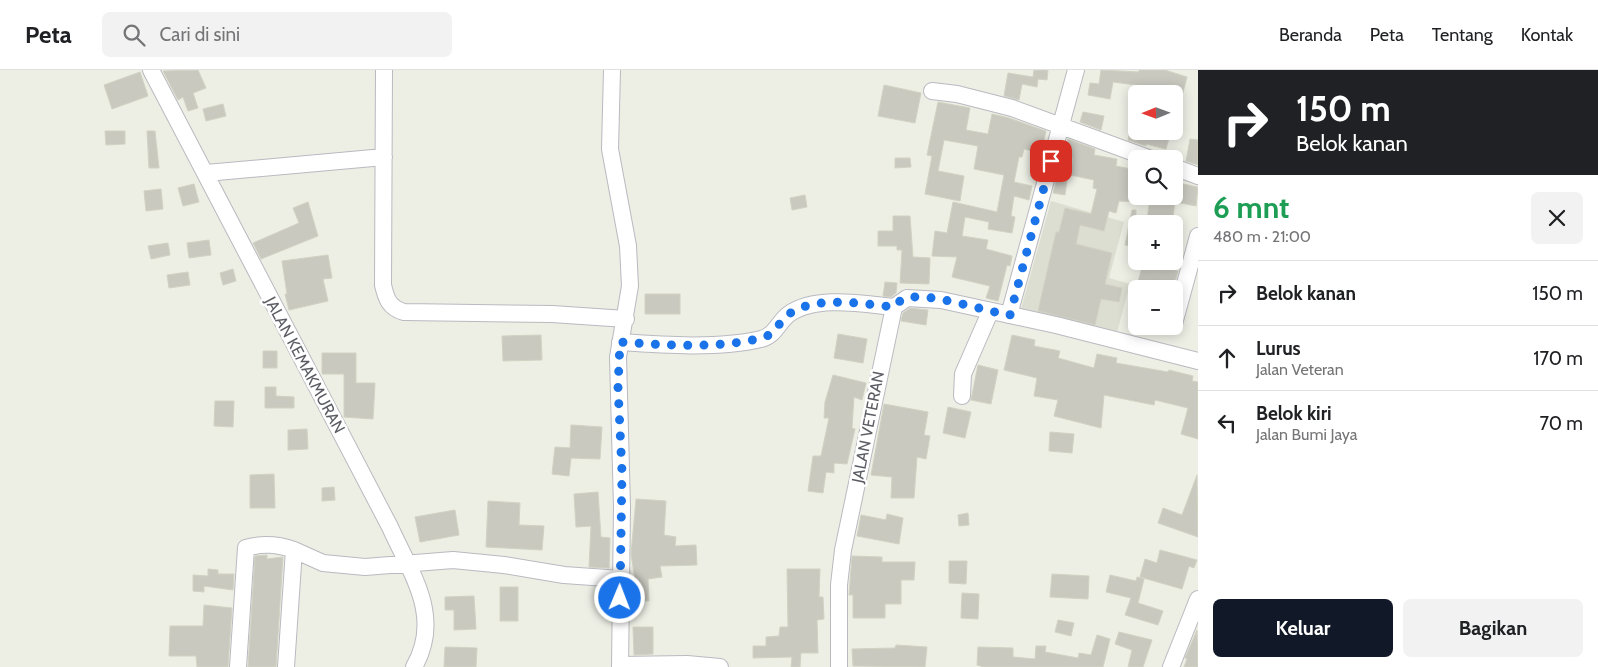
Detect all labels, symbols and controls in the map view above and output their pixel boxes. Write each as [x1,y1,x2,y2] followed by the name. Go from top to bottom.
[102,12,452,57] search box
[25,20,72,49] text: Peta
[120,21,148,49] icon: search
[160,23,240,46] text: Cari di sini
[1279,24,1342,46] text: Beranda
[1370,24,1404,46] text: Peta
[1432,24,1493,46] text: Tentang
[1521,24,1573,46] text: Kontak
[1128,85,1182,140] north arrow
[1128,85,1183,335] map controls
[1296,87,1391,130] text: 150 m
[1213,90,1278,155] icon: right
[1296,130,1408,157] text: Belok kanan
[1030,140,1072,182] pin
[1037,147,1065,175] icon: arrive
[1128,150,1183,205] button: search
[1213,189,1289,226] text: 6 mnt
[1531,192,1583,244] button: close
[1128,215,1183,270] button: +
[1213,227,1311,246] text: 480 m · 21:00
[1213,279,1241,307] icon: right
[1128,280,1183,335] button: −
[1256,282,1356,305] text: Belok kanan
[1532,282,1583,305] text: 150 m
[261,293,349,436] street label: JALAN KEMAKMURAN
[1256,337,1301,360] text: Lurus
[1213,344,1241,372] icon: ahead
[1533,347,1583,370] text: 170 m
[1256,360,1344,379] text: Jalan Veteran
[848,369,888,485] street label: JALAN VETERAN
[1256,402,1332,425] text: Belok kiri
[1213,409,1241,437] icon: left
[1539,412,1583,435] text: 70 m
[1256,425,1357,444] text: Jalan Bumi Jaya
[593,571,645,623] position arrow
[1213,599,1393,657] button: Keluar
[1403,599,1583,657] button: Bagikan

